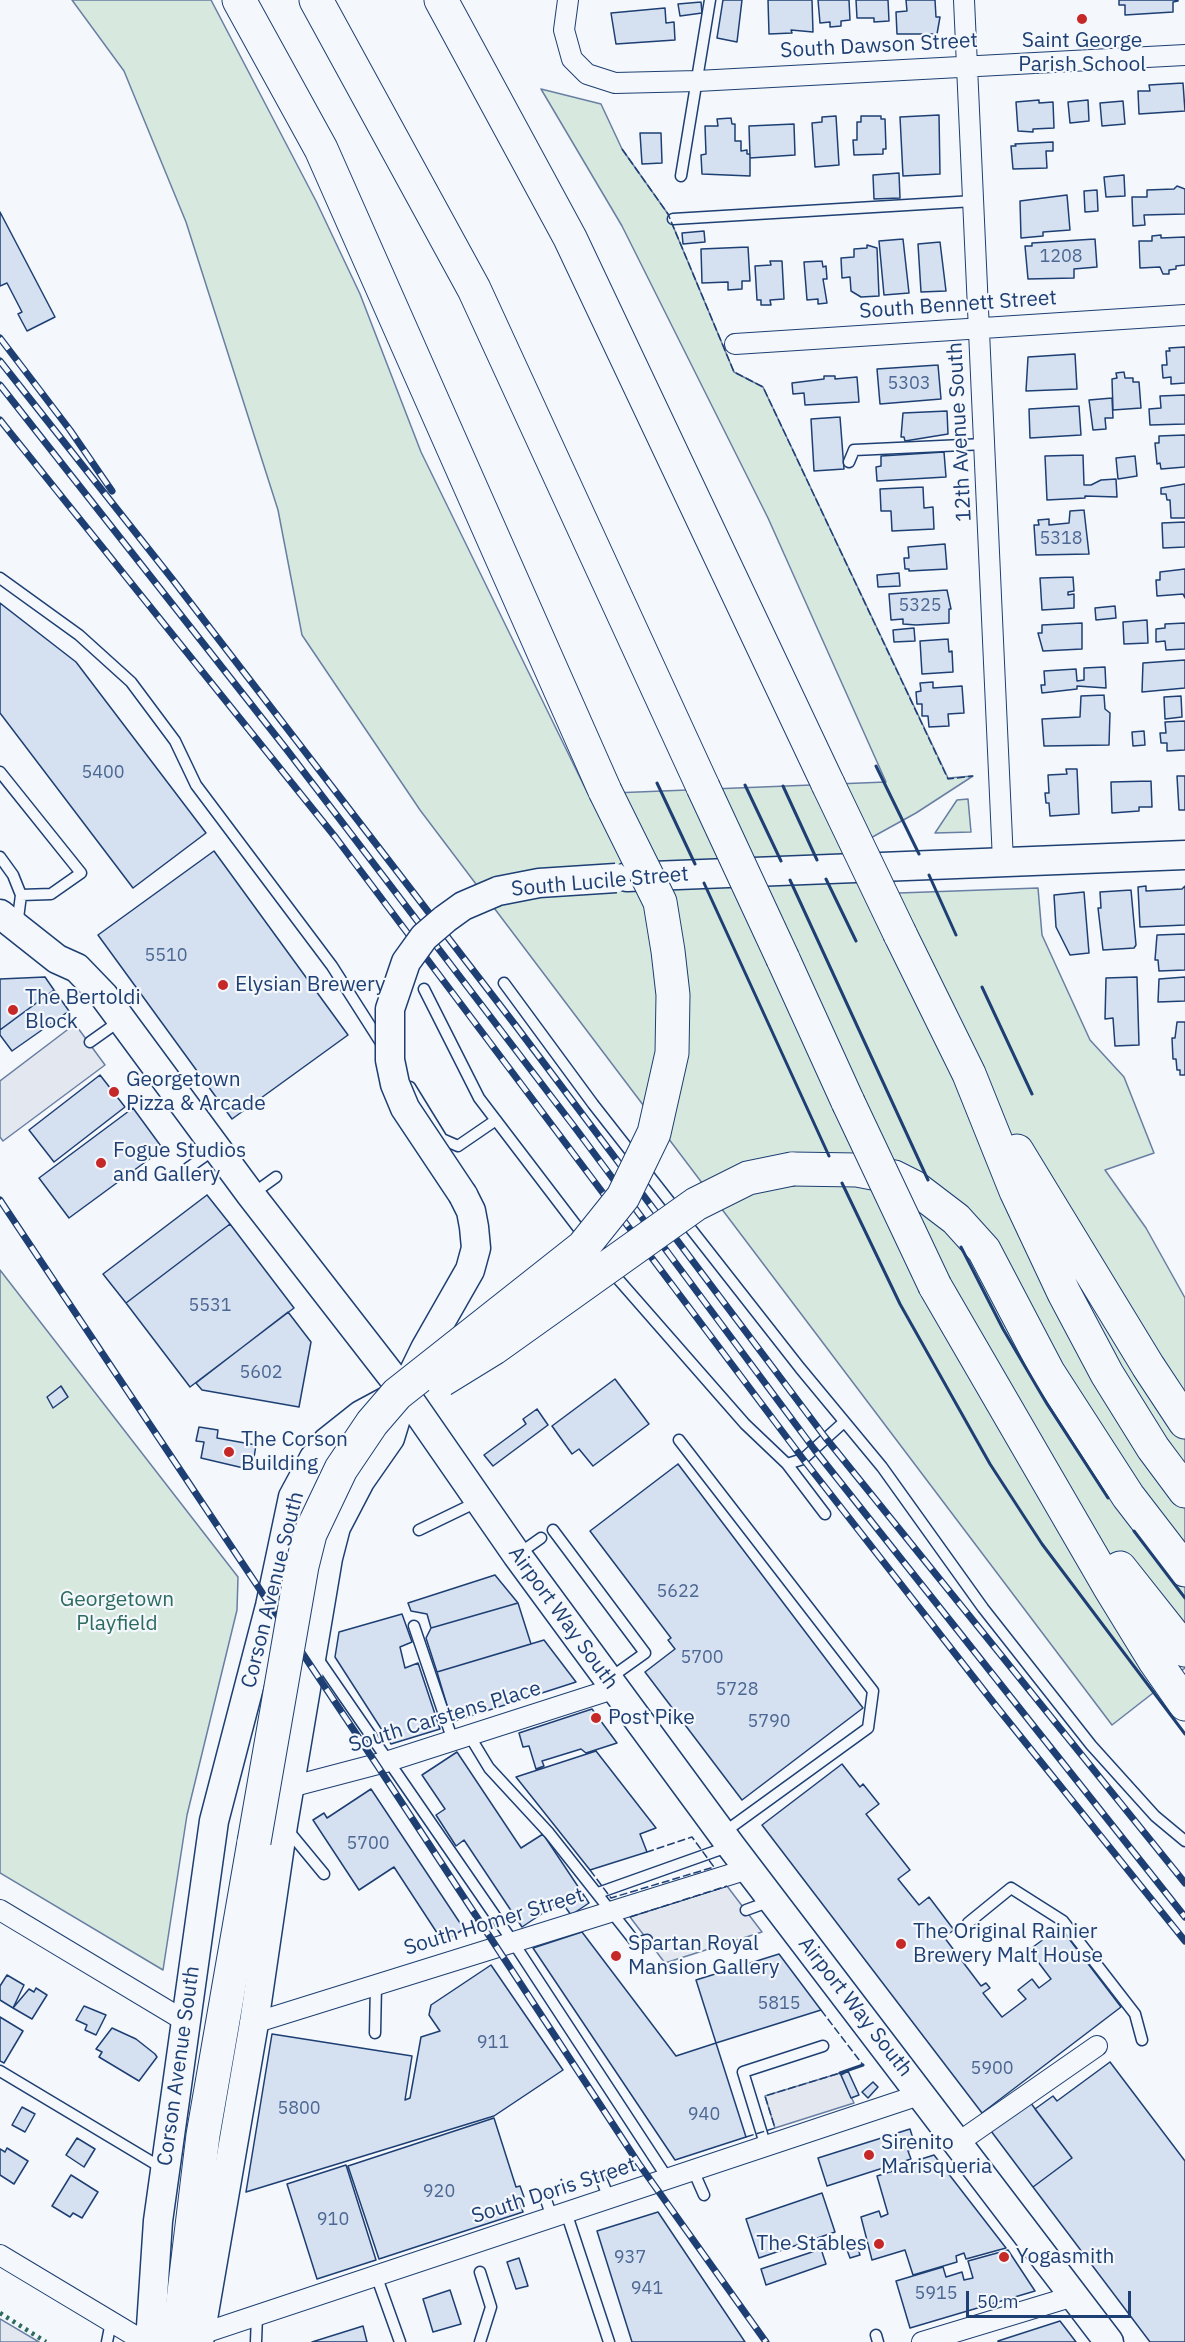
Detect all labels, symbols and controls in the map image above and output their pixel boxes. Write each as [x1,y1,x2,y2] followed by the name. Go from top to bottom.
[1075,12,1089,26] marker: Saint George Parish School
[780,28,978,64] street label: South Dawson Street
[1018,28,1146,78] place label: Saint George Parish School
[1039,246,1083,268] house number: 1208
[858,286,1058,324] street label: South Bennett Street
[943,342,977,522] street label: 12th Avenue South
[887,373,931,395] house number: 5303
[1039,528,1083,550] house number: 5318
[898,595,942,617] house number: 5325
[81,762,125,784] house number: 5400
[510,862,690,902] street label: South Lucile Street
[144,945,188,967] house number: 5510
[235,972,385,998] place label: Elysian Brewery
[216,978,230,992] marker: Elysian Brewery
[25,985,141,1035] place label: The Bertoldi Block
[6,1003,20,1017] marker: The Bertoldi Block
[126,1067,266,1117] place label: Georgetown Pizza & Arcade
[107,1085,121,1099] marker: Georgetown Pizza & Arcade
[113,1138,246,1188] place label: Fogue Studios and Gallery
[94,1156,108,1170] marker: Fogue Studios and Gallery
[188,1295,232,1317] house number: 5531
[239,1362,283,1384] house number: 5602
[241,1427,348,1477] place label: The Corson Building
[222,1445,236,1459] marker: The Corson Building
[236,1489,310,1691] street label: Corson Avenue South
[503,1542,623,1694] street label: Airport Way South
[656,1581,700,1603] house number: 5622
[60,1587,174,1637] park label: Georgetown Playfield
[680,1647,724,1669] house number: 5700
[346,1676,544,1758] street label: South Carstens Place
[715,1679,759,1701] house number: 5728
[608,1705,695,1731] place label: Post Pike
[589,1711,603,1725] marker: Post Pike
[747,1711,791,1733] house number: 5790
[346,1833,390,1855] house number: 5700
[401,1883,587,1961] street label: South Homer Street
[913,1919,1103,1969] place label: The Original Rainier Brewery Malt House
[628,1931,779,1981] place label: Spartan Royal Mansion Gallery
[793,1932,917,2082] street label: Airport Way South
[894,1937,908,1951] marker: The Original Rainier Brewery Malt House
[609,1949,623,1963] marker: Spartan Royal Mansion Gallery
[152,1964,206,2168] street label: Corson Avenue South
[757,1993,801,2015] house number: 5815
[477,2032,509,2054] house number: 911
[970,2058,1014,2080] house number: 5900
[277,2098,321,2120] house number: 5800
[688,2104,720,2126] house number: 940
[881,2130,992,2180] place label: Sirenito Marisqueria
[862,2148,876,2162] marker: Sirenito Marisqueria
[468,2152,640,2230] street label: South Doris Street
[423,2181,455,2203] house number: 920
[317,2209,349,2231] house number: 910
[756,2231,867,2257] place label: The Stables
[872,2237,886,2251] marker: The Stables
[1016,2244,1115,2270] place label: Yogasmith
[614,2247,646,2269] house number: 937
[997,2250,1011,2264] marker: Yogasmith
[631,2278,663,2300] house number: 941
[969,2279,1134,2317] scale bar
[914,2283,958,2305] house number: 5915
[977,2290,1019,2313] text: 50 m

